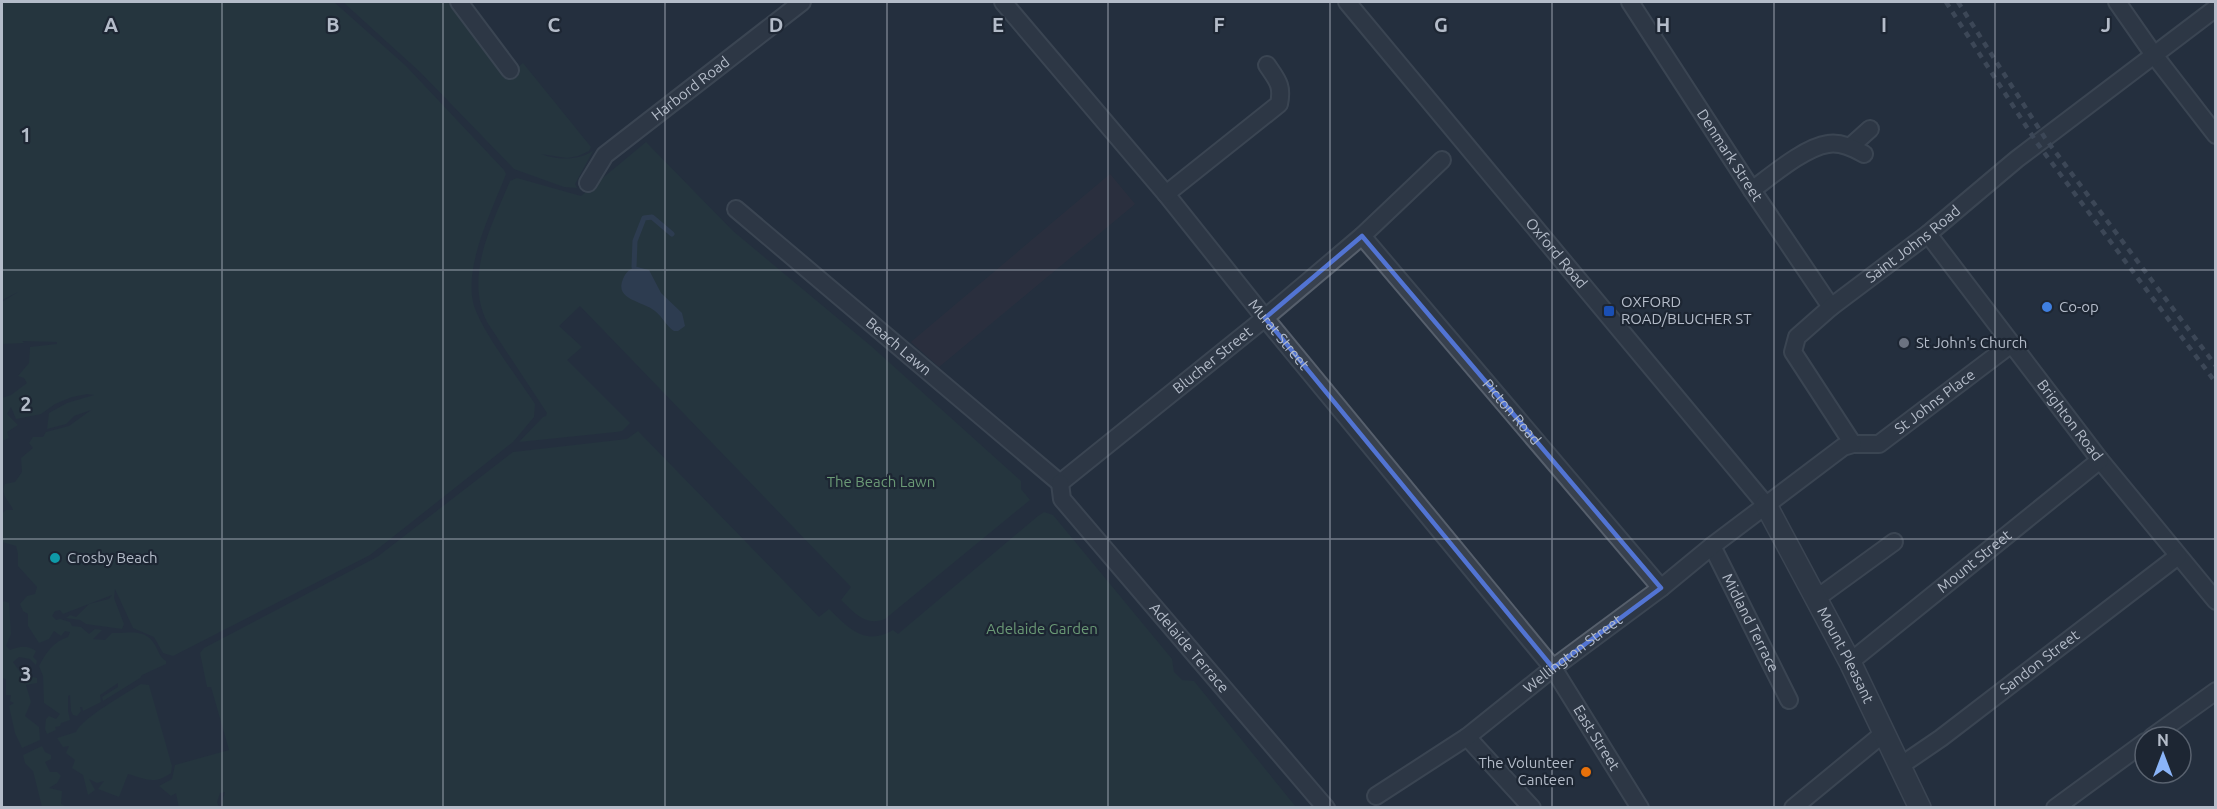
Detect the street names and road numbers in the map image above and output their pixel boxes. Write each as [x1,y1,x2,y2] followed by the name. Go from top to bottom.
[648,53,732,124] street label: Harbord Road
[1694,106,1766,205] street label: Denmark Street
[1862,202,1963,286] street label: Saint Johns Road
[1523,214,1591,291] street label: Oxford Road
[1245,295,1313,373] street label: Murat Street
[863,314,935,379] street label: Beach Lawn
[1169,323,1256,397] street label: Blucher Street
[1891,366,1978,437] street label: St Johns Place
[1479,375,1545,448] street label: Picton Road
[2034,376,2106,464] street label: Brighton Road
[1934,526,2015,596] street label: Mount Street
[1719,571,1783,675] street label: Midland Terrace
[1146,599,1233,696] street label: Adelaide Terrace
[1814,604,1878,706] street label: Mount Pleasant
[1520,611,1625,696] street label: Wellington Street
[1996,626,2083,698] street label: Sandon Street
[1570,702,1624,774] street label: East Street

